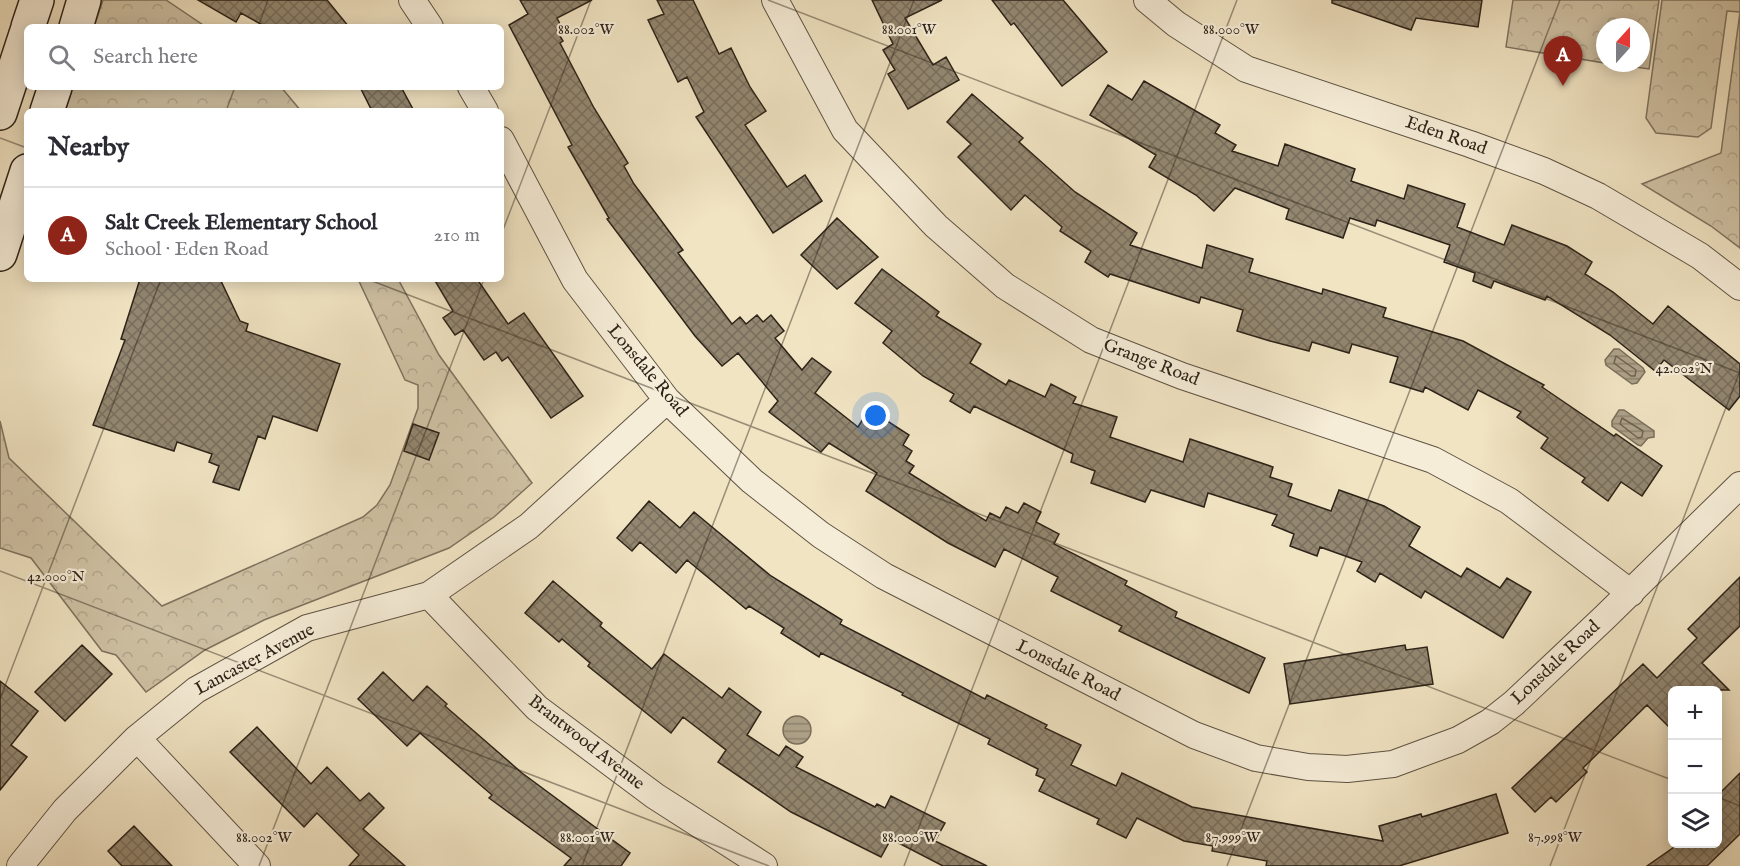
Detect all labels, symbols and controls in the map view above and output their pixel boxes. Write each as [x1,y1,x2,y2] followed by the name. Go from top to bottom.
[1596,18,1650,72] north arrow
[558,20,615,39] text: 88.002°W
[882,20,937,39] text: 88.001°W
[1203,20,1260,39] text: 88.000°W
[24,24,504,90] search box
[1544,36,1582,86] pin: A
[45,41,78,74] icon: search
[93,43,198,71] text: Search here
[1402,111,1490,161] street label: Eden Road
[48,131,129,164] text: Nearby
[105,209,377,237] text: Salt Creek Elementary School
[61,223,74,248] text: A
[434,223,480,248] text: 210 m
[105,237,268,262] text: School · Eden Road
[602,320,693,422] street label: Lonsdale Road
[1100,334,1203,392] street label: Grange Road
[1655,359,1713,378] text: 42.002°N
[861,401,890,430] your location
[27,567,85,586] text: 42.000°N
[1507,616,1606,710] street label: Lonsdale Road
[191,619,319,701] street label: Lancaster Avenue
[1012,635,1124,707] street label: Lonsdale Road
[1668,686,1722,848] map controls
[1668,686,1722,740] button: +
[523,690,649,796] street label: Brantwood Avenue
[1668,740,1722,794] button: −
[1668,794,1722,848] button: layers
[236,828,293,847] text: 88.002°W
[560,828,615,847] text: 88.001°W
[882,828,939,847] text: 88.000°W
[1206,828,1261,847] text: 87.999°W
[1528,828,1583,847] text: 87.998°W

